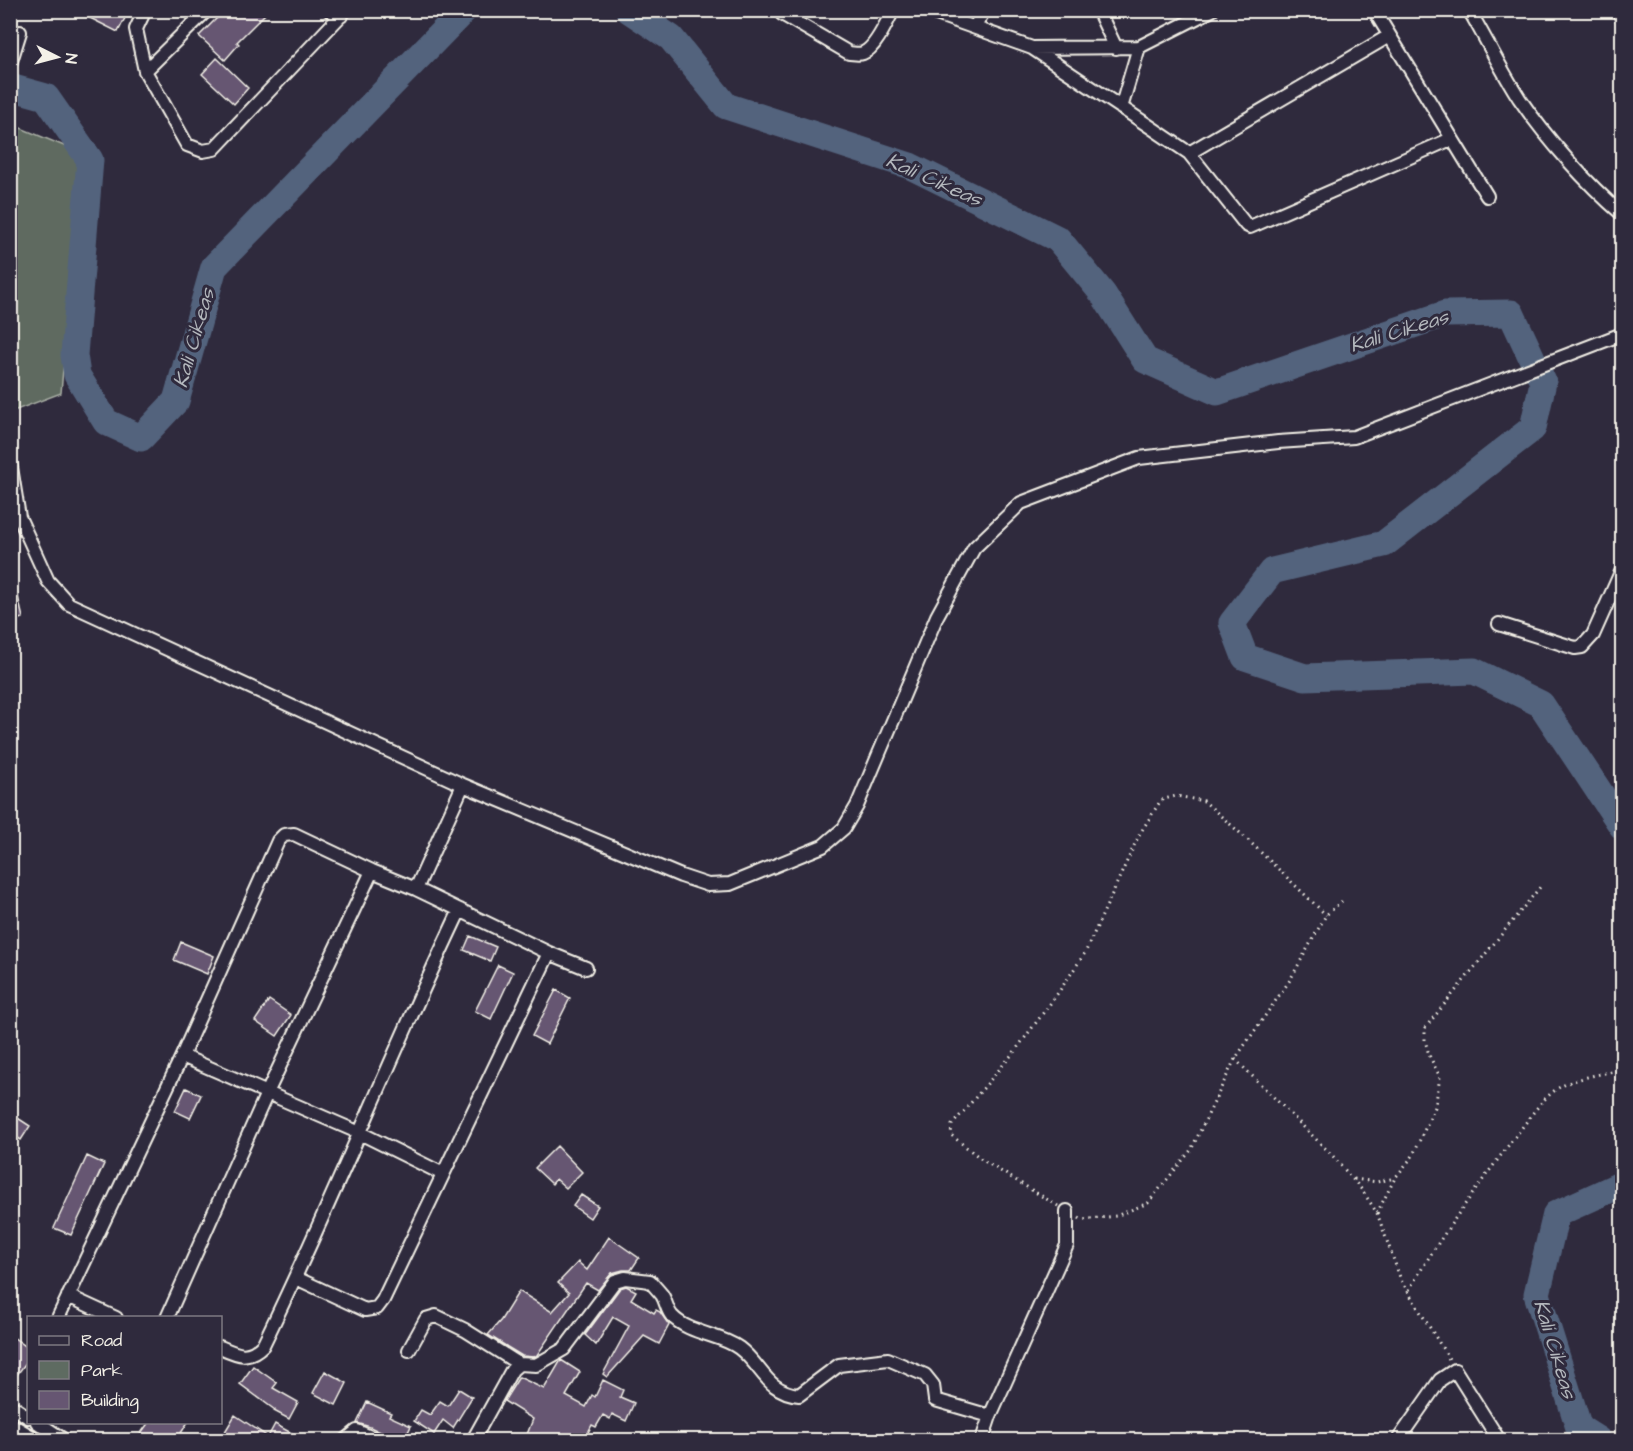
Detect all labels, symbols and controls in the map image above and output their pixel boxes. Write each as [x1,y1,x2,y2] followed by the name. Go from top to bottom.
[27,27,87,87] north arrow
[59,52,82,65] text: N
[882,146,988,215] water label: Kali Cikeas
[166,284,222,391] water label: Kali Cikeas
[1346,302,1453,360] water label: Kali Cikeas
[1526,1296,1584,1403] water label: Kali Cikeas
[27,1316,222,1424] legend
[81,1328,122,1353] text: Road
[81,1358,123,1383] text: Park
[81,1388,139,1414] text: Building

